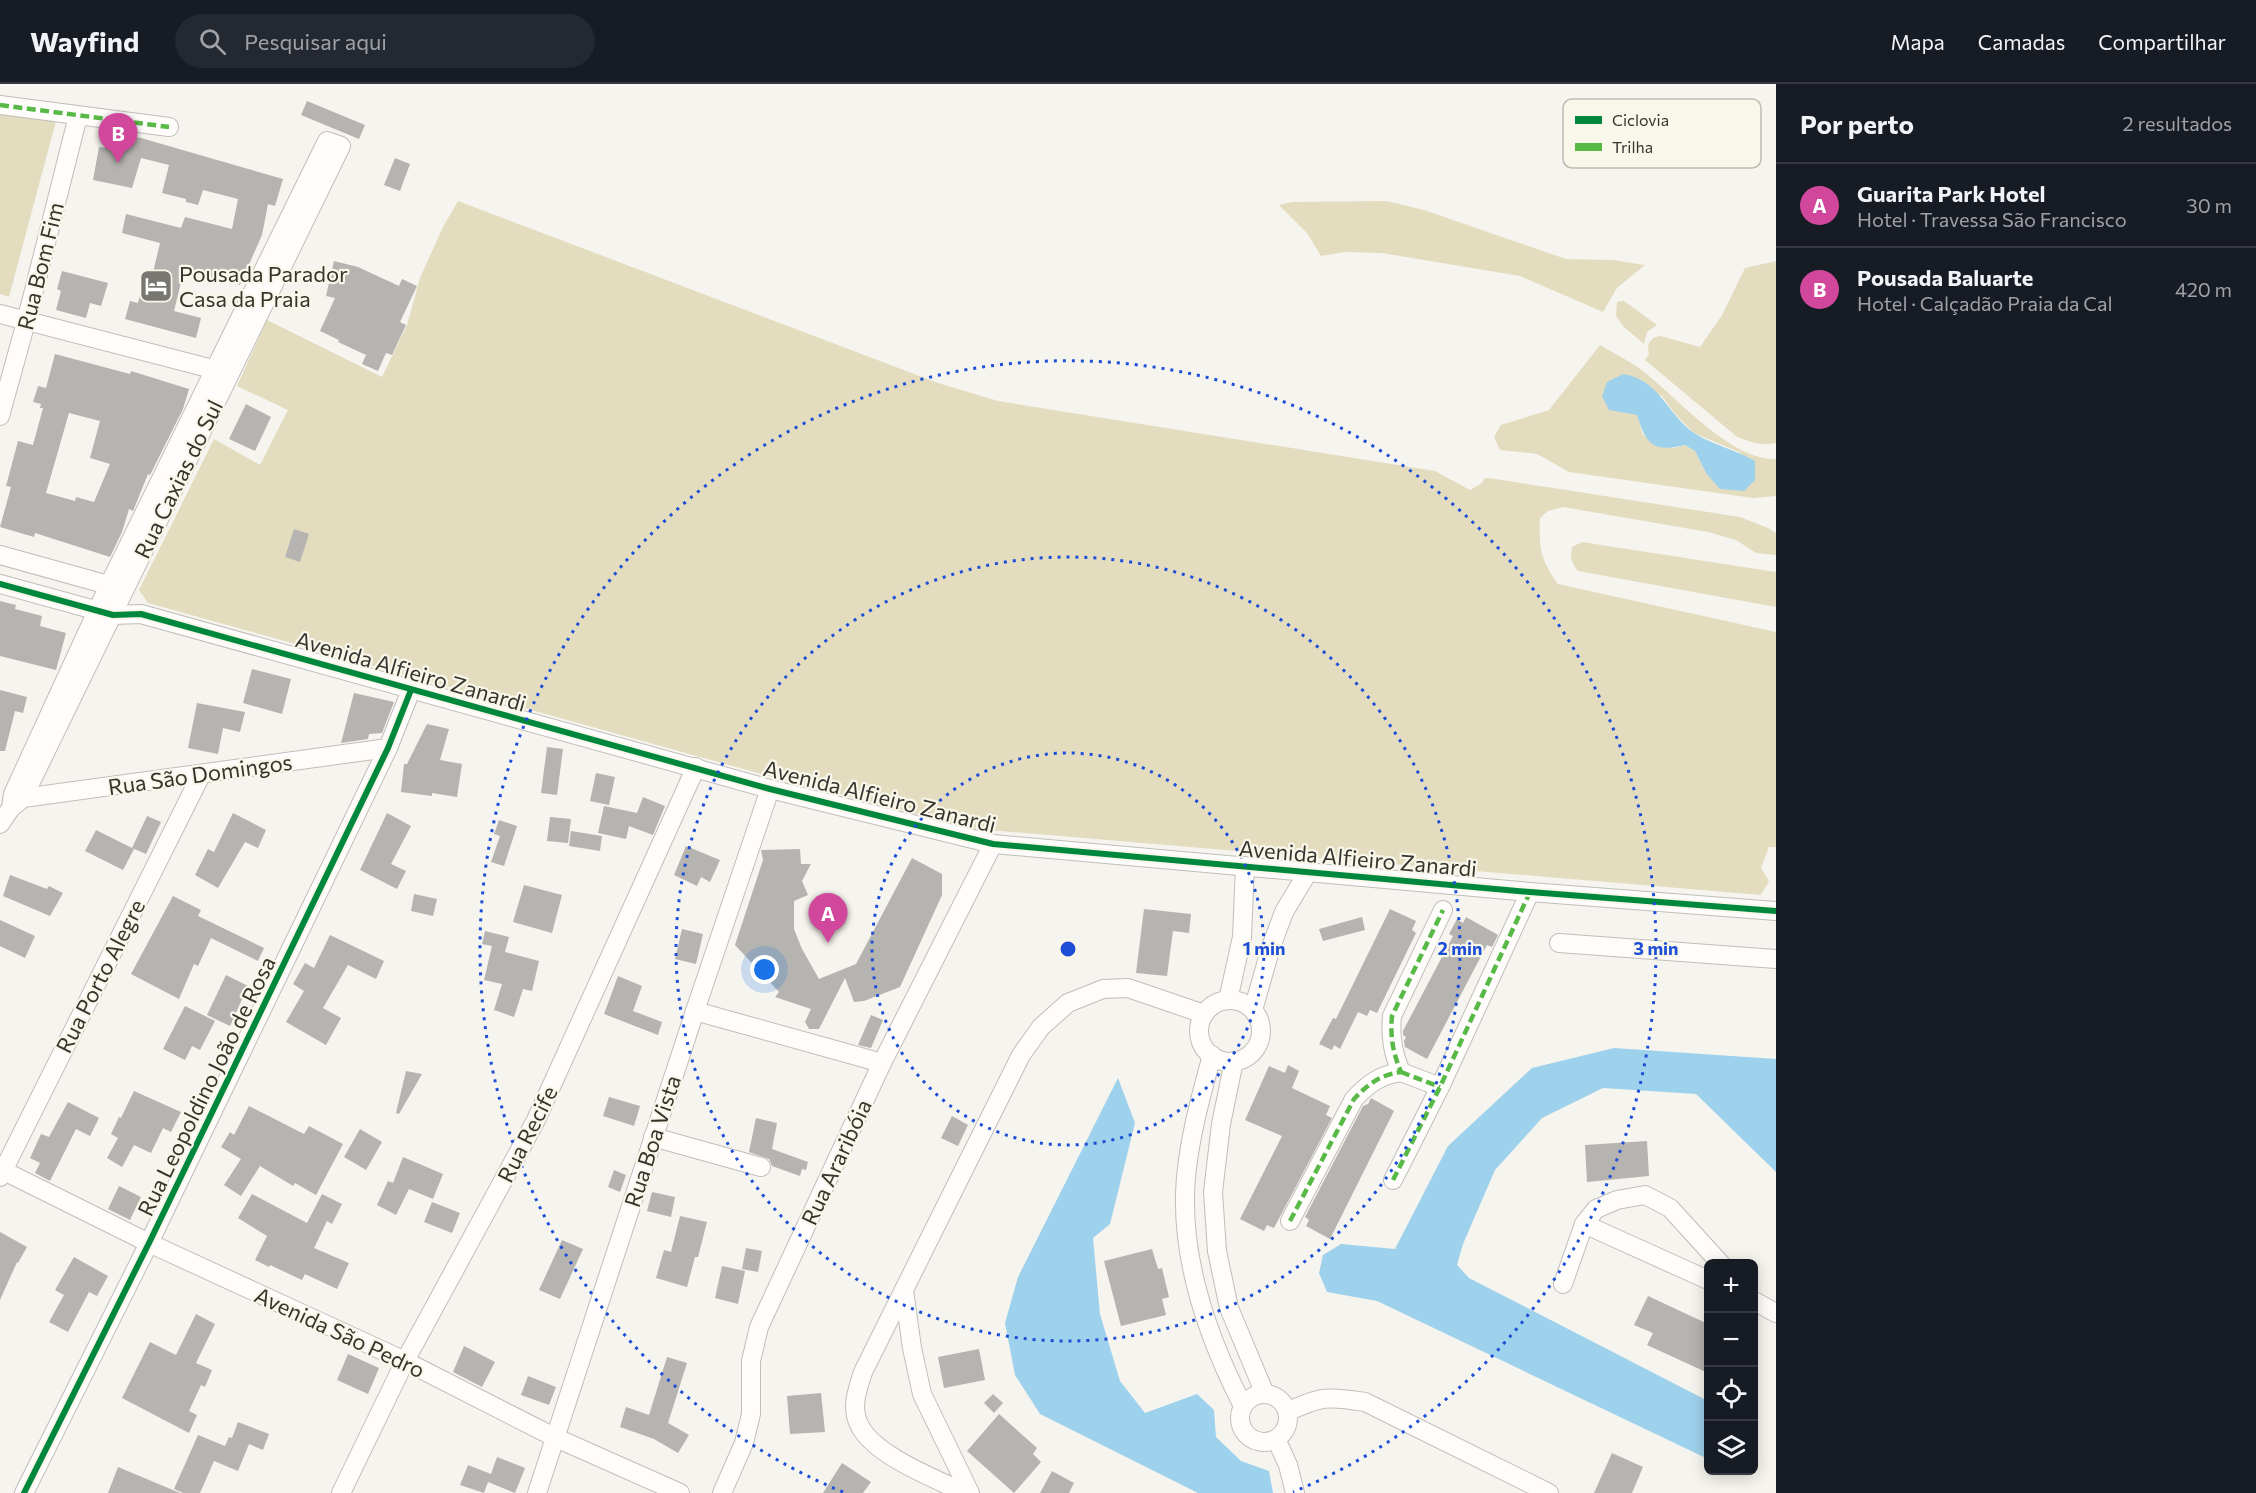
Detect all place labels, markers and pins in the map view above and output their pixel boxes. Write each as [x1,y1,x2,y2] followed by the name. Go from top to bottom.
[98,113,138,163] pin: B
[179,260,348,312] place label: Pousada Parador Casa da Praia
[138,268,174,304] hotel icon: Pousada Parador Casa da Praia
[808,894,848,943] pin: A
[1058,939,1078,959] centre of rings

